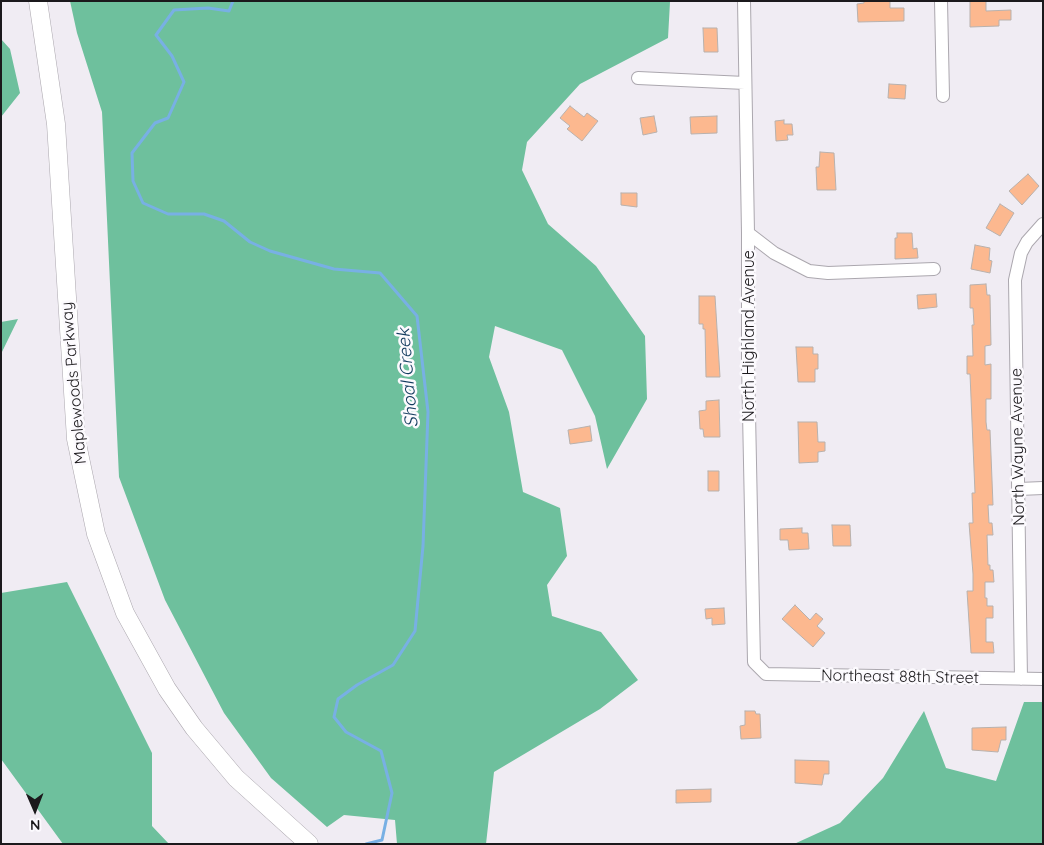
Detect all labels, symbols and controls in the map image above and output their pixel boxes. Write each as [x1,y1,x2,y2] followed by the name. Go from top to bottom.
[739,250,759,422] street label: North Highland Avenue
[57,301,91,465] street label: Maplewoods Parkway
[393,328,423,428] water label: Shoal Creek
[1007,368,1029,526] street label: North Wayne Avenue
[821,666,979,688] street label: Northeast 88th Street
[10,785,60,835] north arrow
[30,816,41,834] text: N

